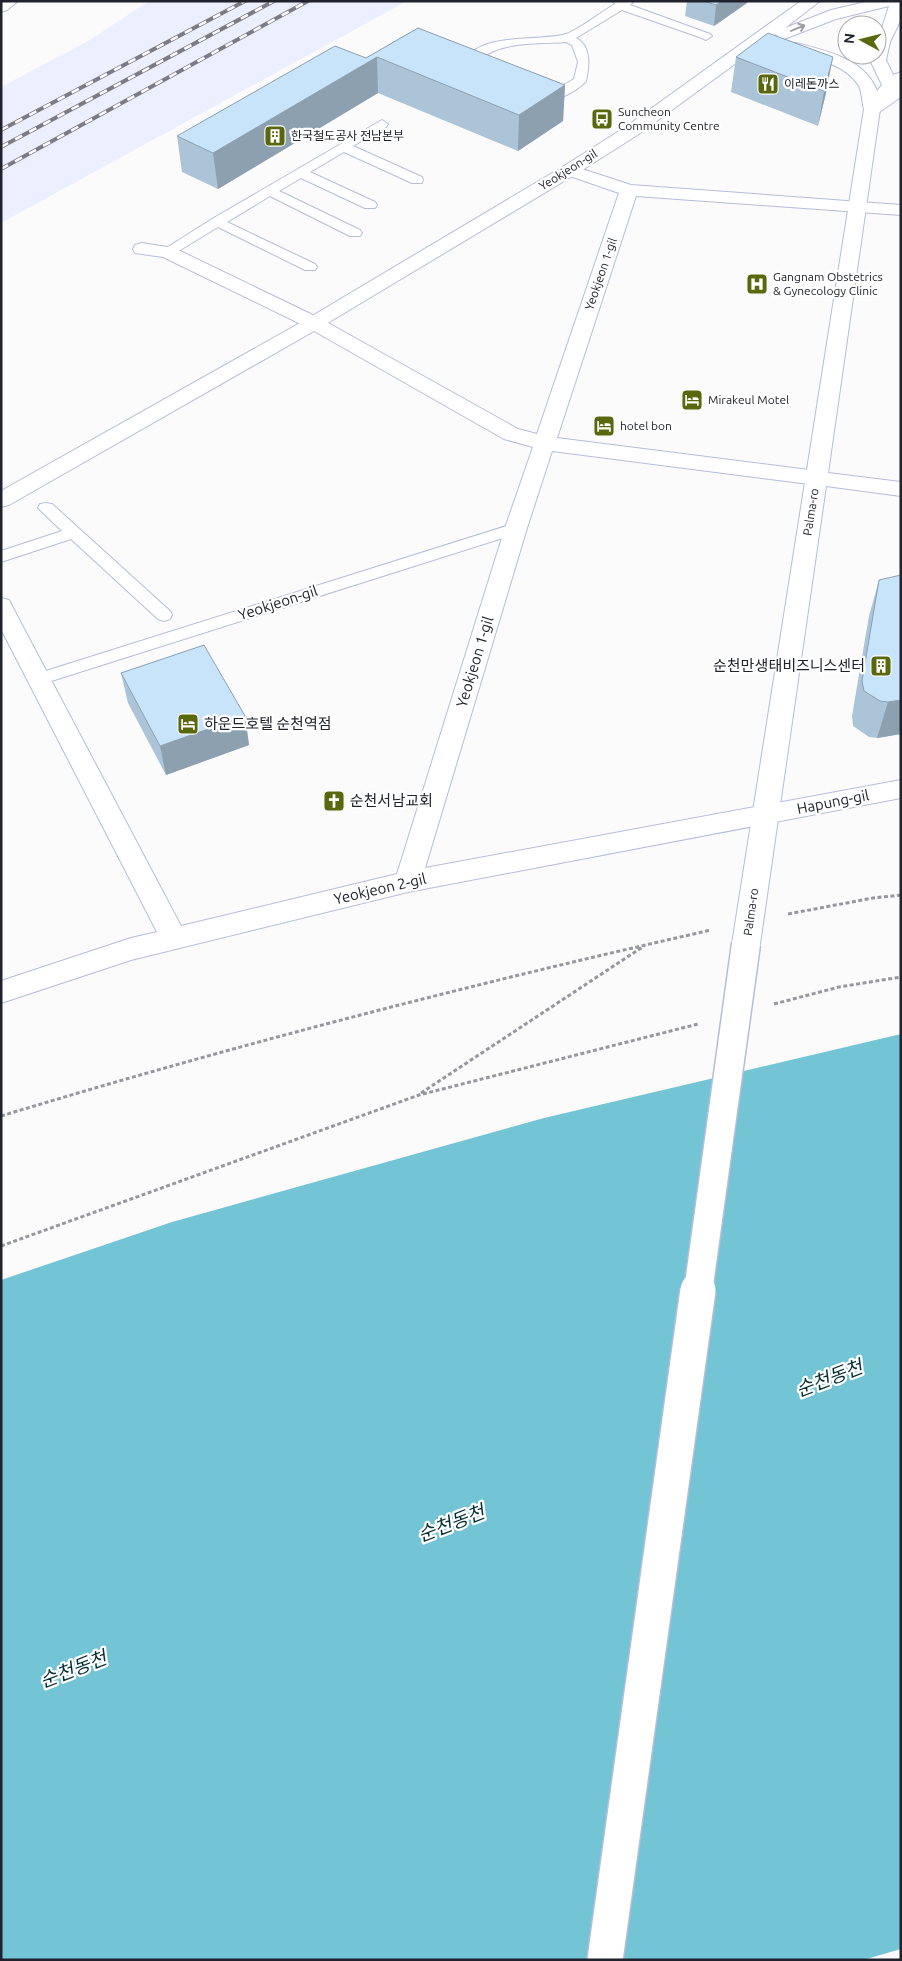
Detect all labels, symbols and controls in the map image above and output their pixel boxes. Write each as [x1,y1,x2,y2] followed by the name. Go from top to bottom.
[837,15,887,65] north arrow
[790,23,806,32] one-way arrow
[841,32,858,45] text: N
[756,72,780,96] restaurant icon: 이레돈까스
[784,77,839,90] place label: 이레돈까스
[618,105,720,132] place label: Suncheon Community Centre
[590,107,614,131] bus stop icon: Suncheon Community Centre
[263,124,287,148] building icon: 한국철도공사 전남본부
[291,129,404,142] place label: 한국철도공사 전남본부
[536,147,599,193] street label: Yeokjeon-gil
[582,236,619,312] street label: Yeokjeon 1-gil
[773,270,883,297] place label: Gangnam Obstetrics & Gynecology Clinic
[745,272,769,296] hospital icon: Gangnam Obstetrics & Gynecology Clinic
[680,388,704,412] hotel icon: Mirakeul Motel
[708,393,789,406] place label: Mirakeul Motel
[592,414,616,438] hotel icon: hotel bon
[620,419,672,432] place label: hotel bon
[800,487,821,537] street label: Palma-ro
[236,582,320,623] street label: Yeokjeon-gil
[453,614,496,709] street label: Yeokjeon 1-gil
[869,654,893,678] building icon: 순천만생태비즈니스센터
[713,657,865,674] place label: 순천만생태비즈니스센터
[176,712,200,736] hotel icon: 하운드호텔 순천역점
[204,715,332,732] place label: 하운드호텔 순천역점
[795,786,871,817] street label: Hapung-gil
[322,789,346,813] church icon: 순천서남교회
[350,792,433,809] place label: 순천서남교회
[332,870,428,907] street label: Yeokjeon 2-gil
[741,887,760,937] street label: Palma-ro
[792,1355,867,1401] water label: 순천동천
[414,1500,489,1546] water label: 순천동천
[36,1646,111,1692] water label: 순천동천

